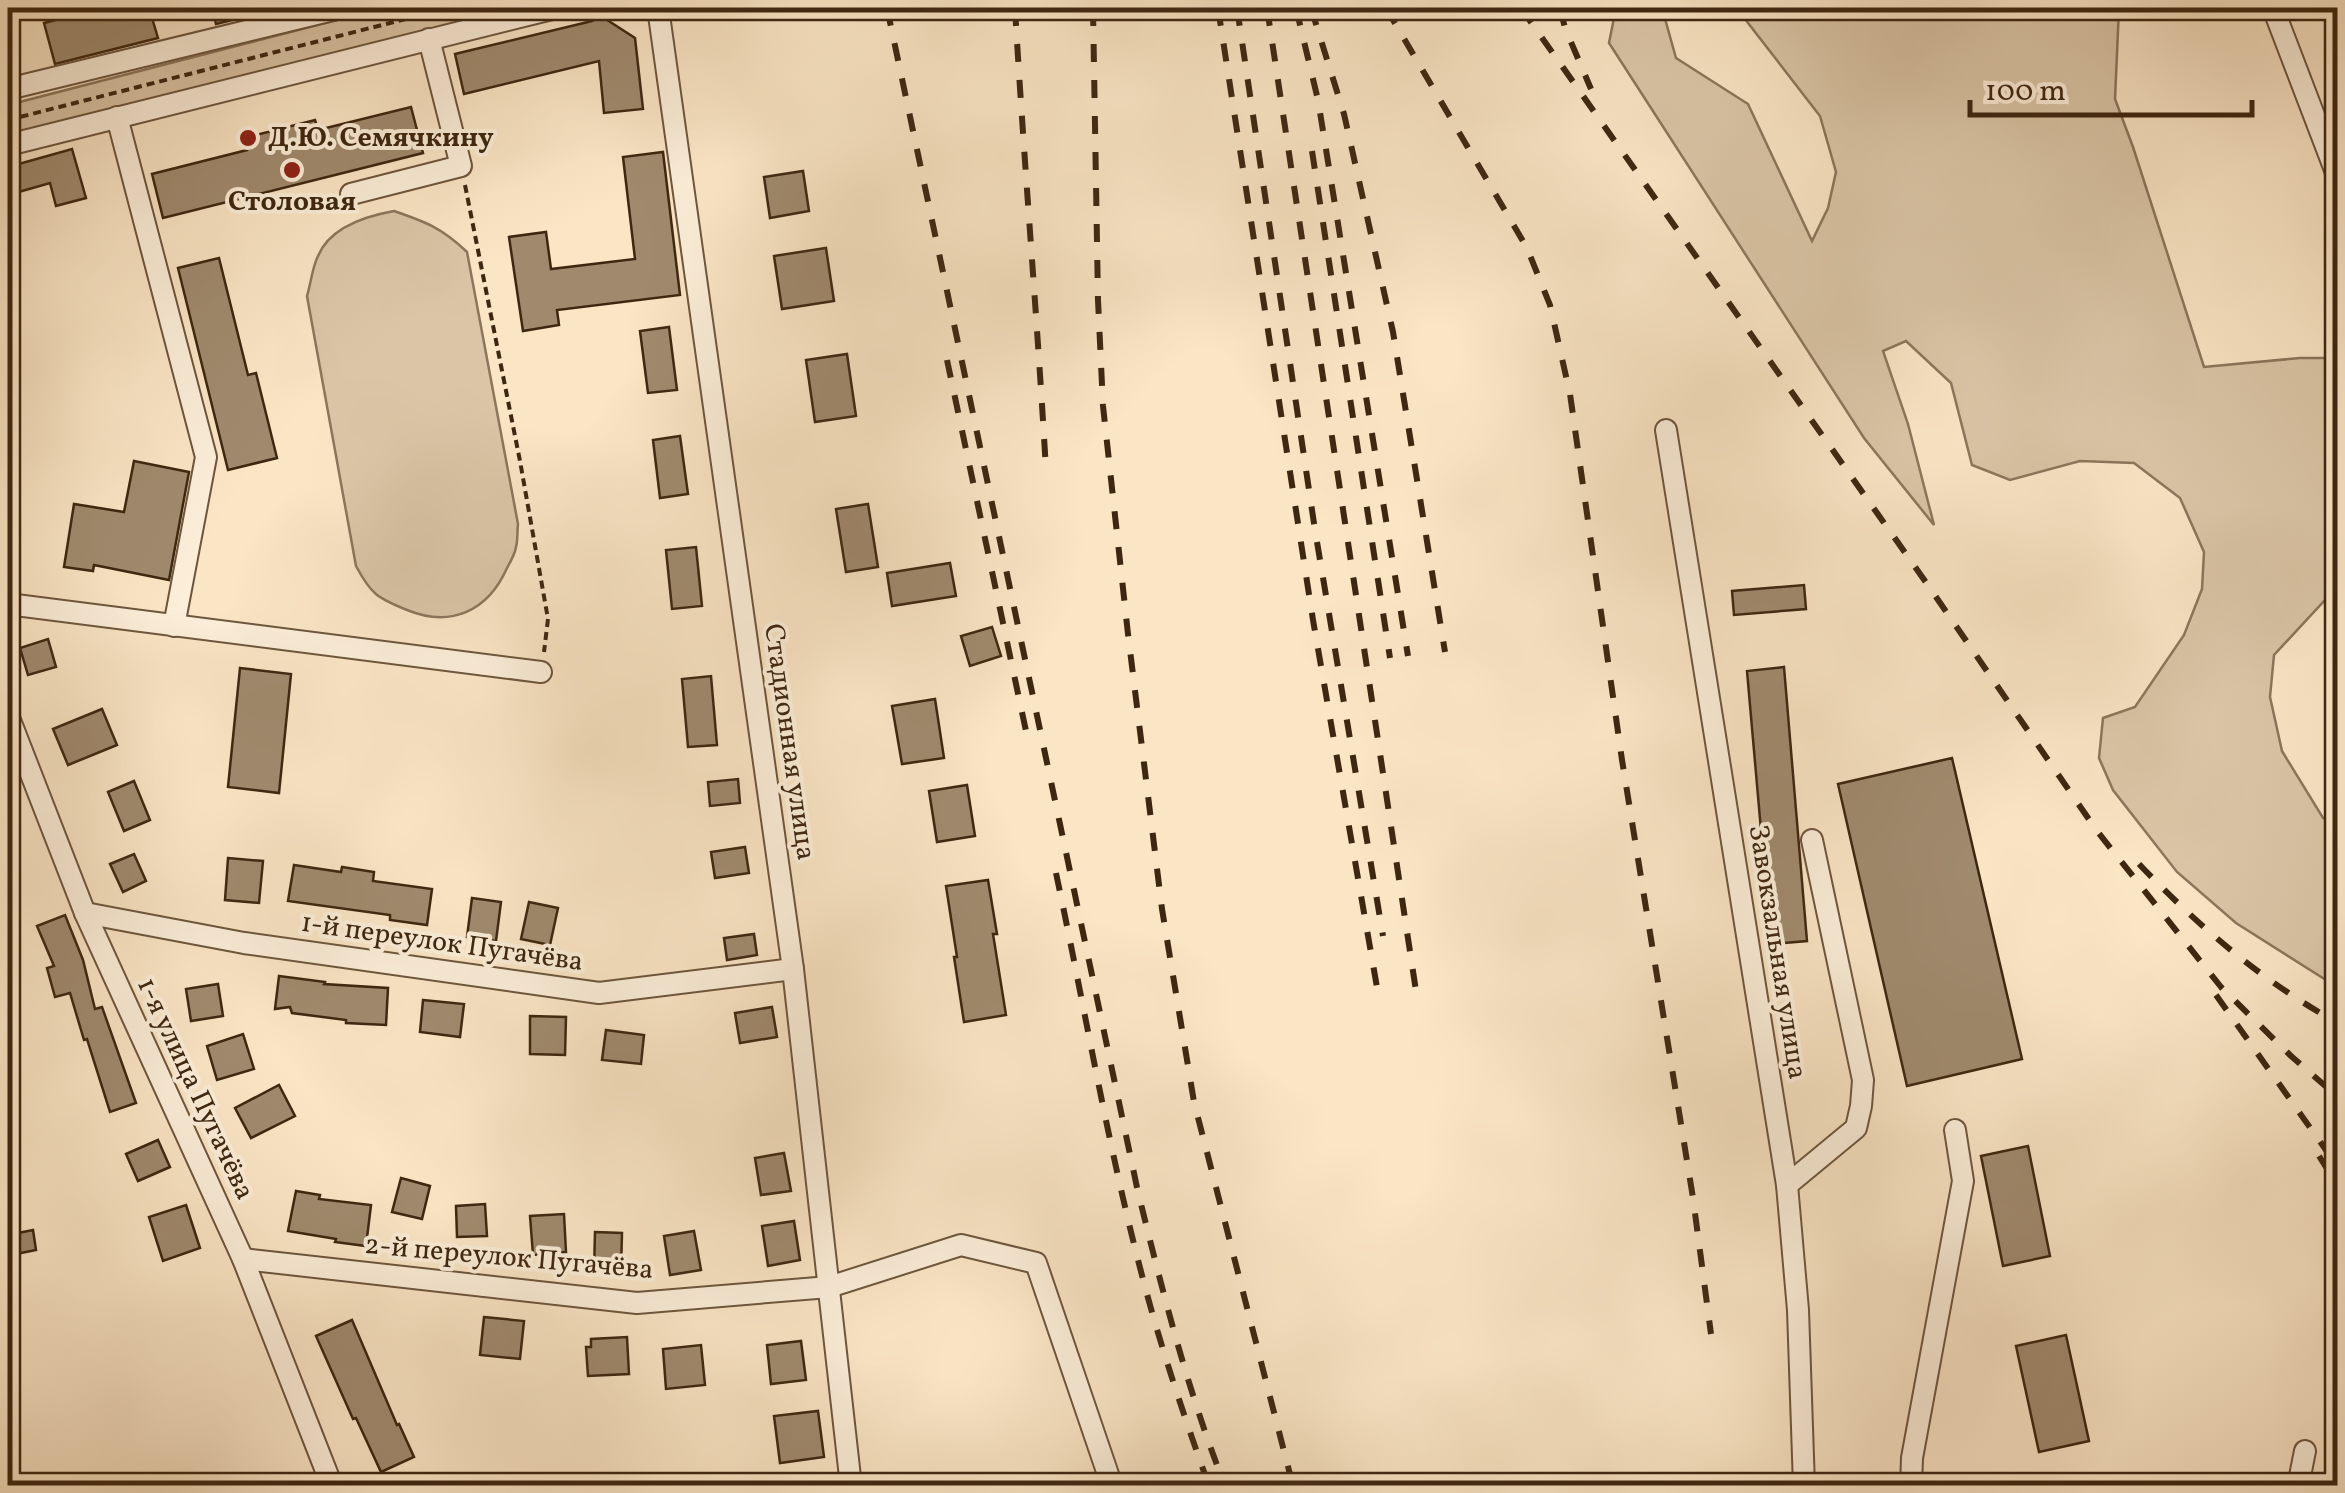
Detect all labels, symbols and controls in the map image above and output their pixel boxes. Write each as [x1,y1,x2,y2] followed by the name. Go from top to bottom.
[1970,55,2252,117] scale bar
[1985,71,2066,113] text: 100 m
[268,119,494,158] place label: Д.Ю. Семячкину
[237,127,259,149] marker: Д.Ю. Семячкину
[281,159,303,181] marker: Столовая
[228,183,356,222] place label: Столовая
[753,621,825,863] street label: Стадионная улица
[1738,822,1816,1082] street label: Завокзальная улица
[298,904,586,982] street label: 1-й переулок Пугачёва
[126,971,264,1207] street label: 1-я улица Пугачёва
[363,1226,655,1290] street label: 2-й переулок Пугачёва

